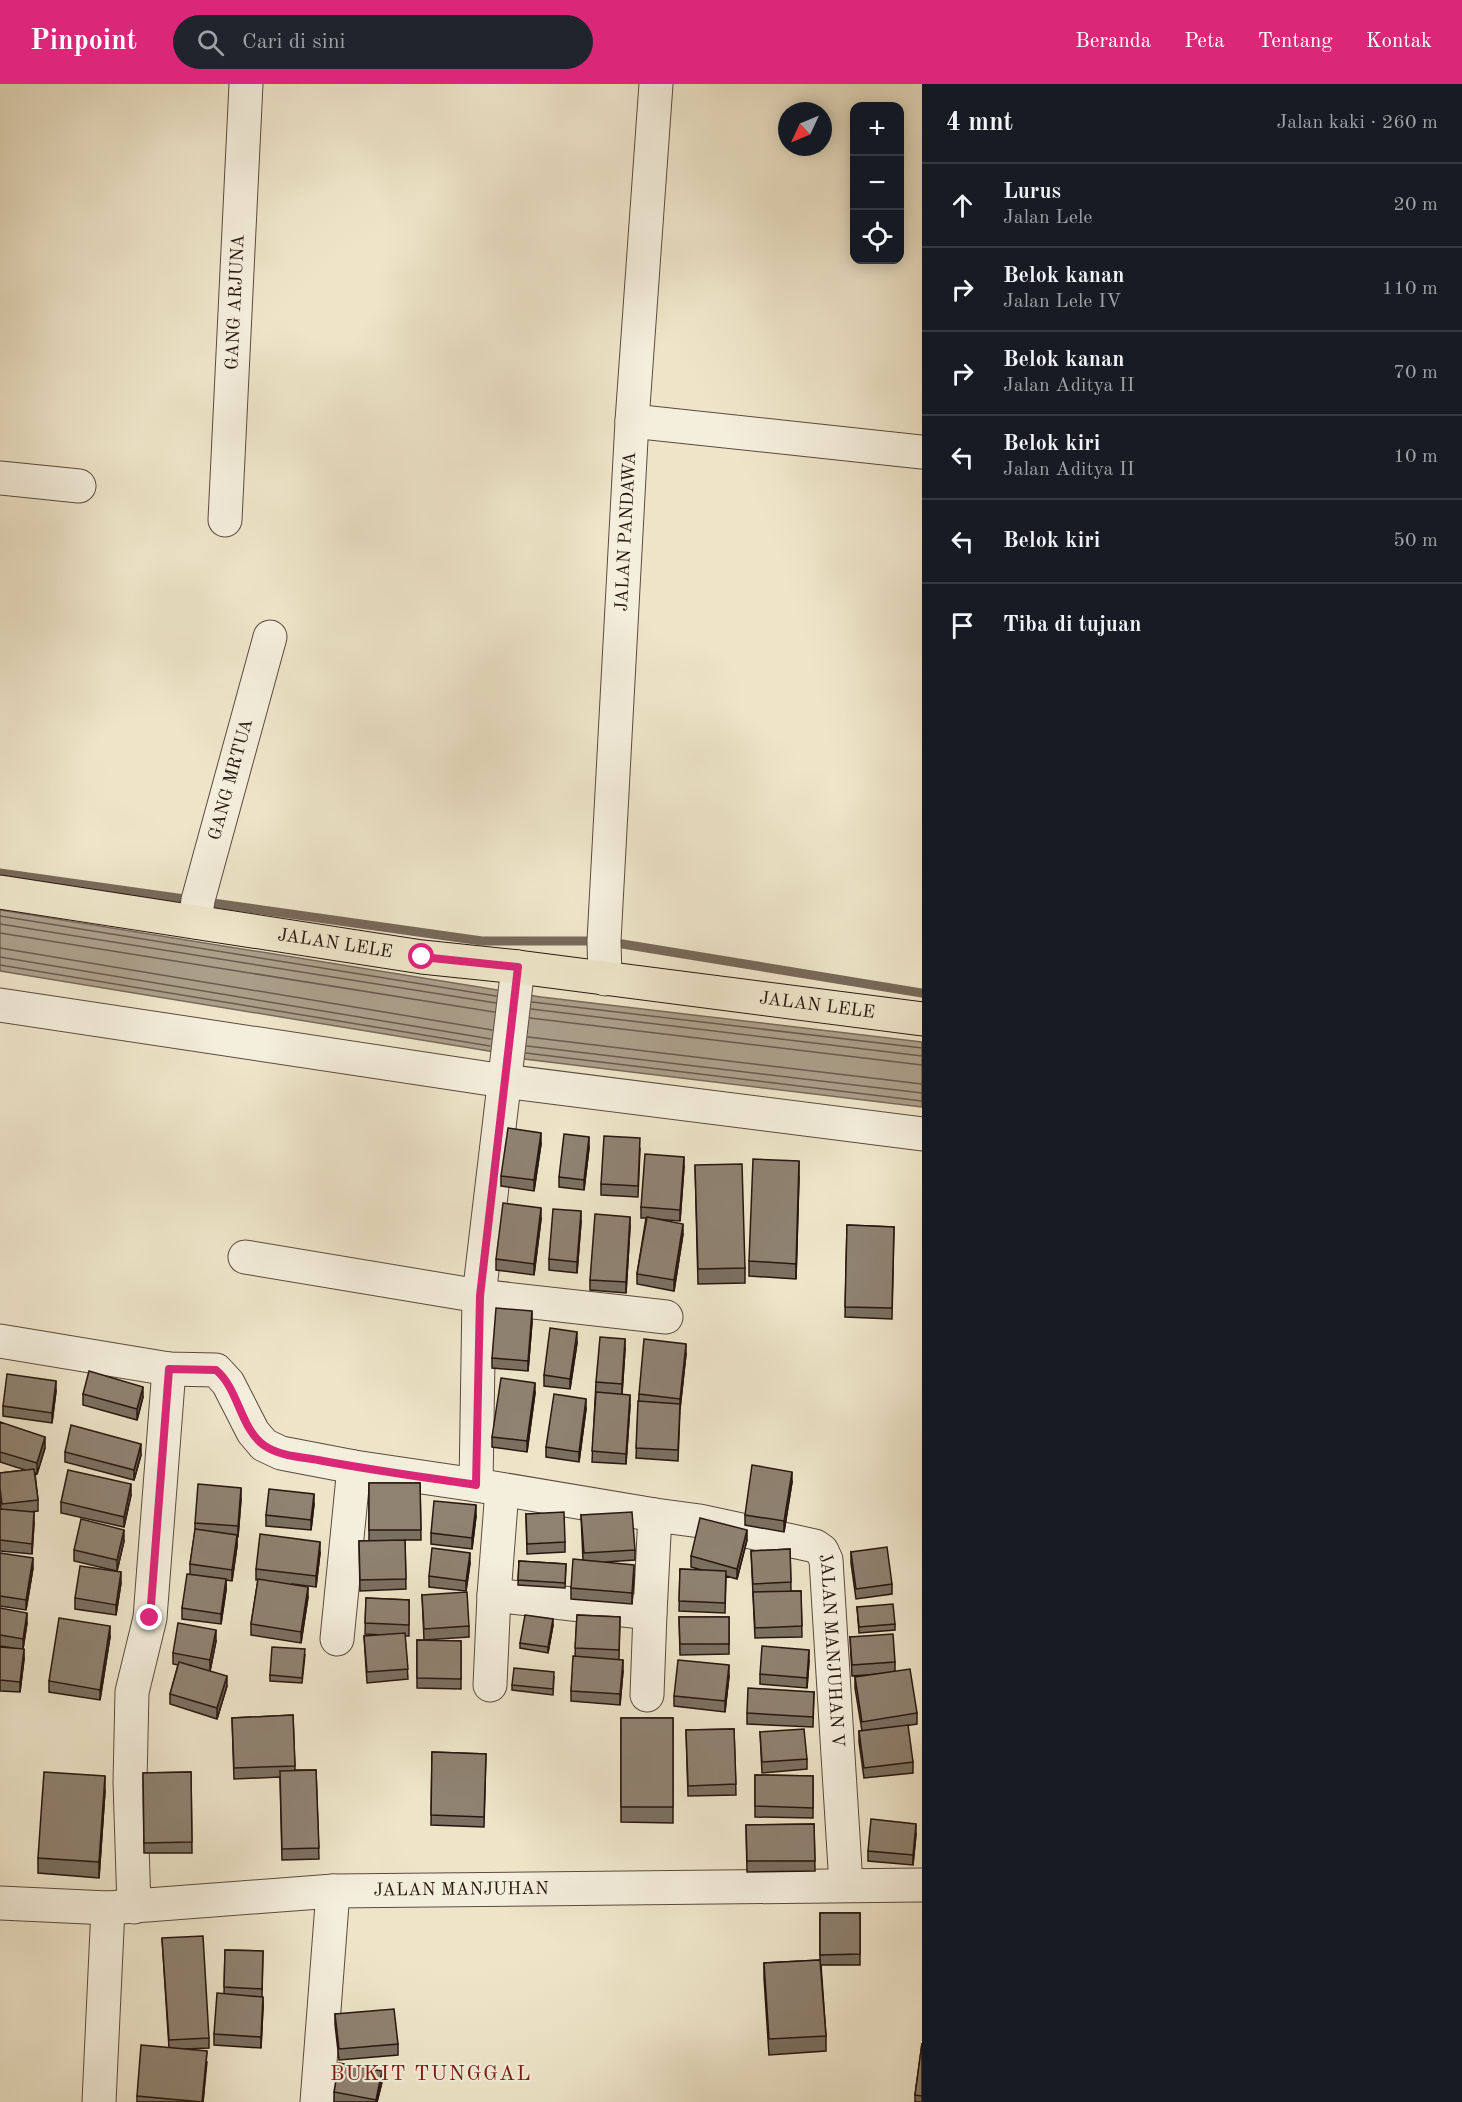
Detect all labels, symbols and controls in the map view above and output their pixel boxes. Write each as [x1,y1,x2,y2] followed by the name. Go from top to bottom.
[173,15,593,69] search box
[194,26,227,59] icon: search
[30,28,137,56] text: Pinpoint
[242,31,346,53] text: Cari di sini
[1075,31,1151,52] text: Beranda
[1184,31,1225,52] text: Peta
[1258,31,1333,52] text: Tentang
[1366,31,1432,52] text: Kontak
[778,102,832,156] north arrow
[850,102,904,264] map controls
[850,102,904,156] button: +
[946,110,1013,136] text: 4 mnt
[1276,113,1438,133] text: Jalan kaki · 260 m
[850,156,904,210] button: −
[1003,181,1061,203] text: Lurus
[946,189,979,222] icon: ahead
[1393,195,1438,215] text: 20 m
[1003,208,1093,228] text: Jalan Lele
[850,210,904,264] button: locate
[223,234,248,370] street label: GANG ARJUNA
[1003,265,1125,287] text: Belok kanan
[946,273,979,306] icon: right
[1382,279,1438,299] text: 110 m
[1003,292,1121,312] text: Jalan Lele IV
[1003,349,1125,371] text: Belok kanan
[946,357,979,390] icon: right
[1393,363,1438,383] text: 70 m
[1003,376,1135,396] text: Jalan Aditya II
[1003,433,1100,455] text: Belok kiri
[946,441,979,474] icon: left
[1393,447,1438,467] text: 10 m
[613,451,639,612] street label: JALAN PANDAWA
[1003,460,1135,480] text: Jalan Aditya II
[946,525,979,558] icon: left
[1003,530,1100,552] text: Belok kiri
[1393,531,1438,551] text: 50 m
[946,609,979,642] icon: arrive
[1003,614,1141,636] text: Tiba di tujuan
[206,717,256,842] street label: GANG MRTUA
[276,926,394,961] street label: JALAN LELE
[408,943,434,969] route start
[758,989,876,1022] street label: JALAN LELE
[815,1550,847,1748] street label: JALAN MANJUHAN V
[136,1604,162,1630] route end
[373,1880,549,1900] street label: JALAN MANJUHAN
[330,2064,532,2085] district label: BUKIT TUNGGAL

